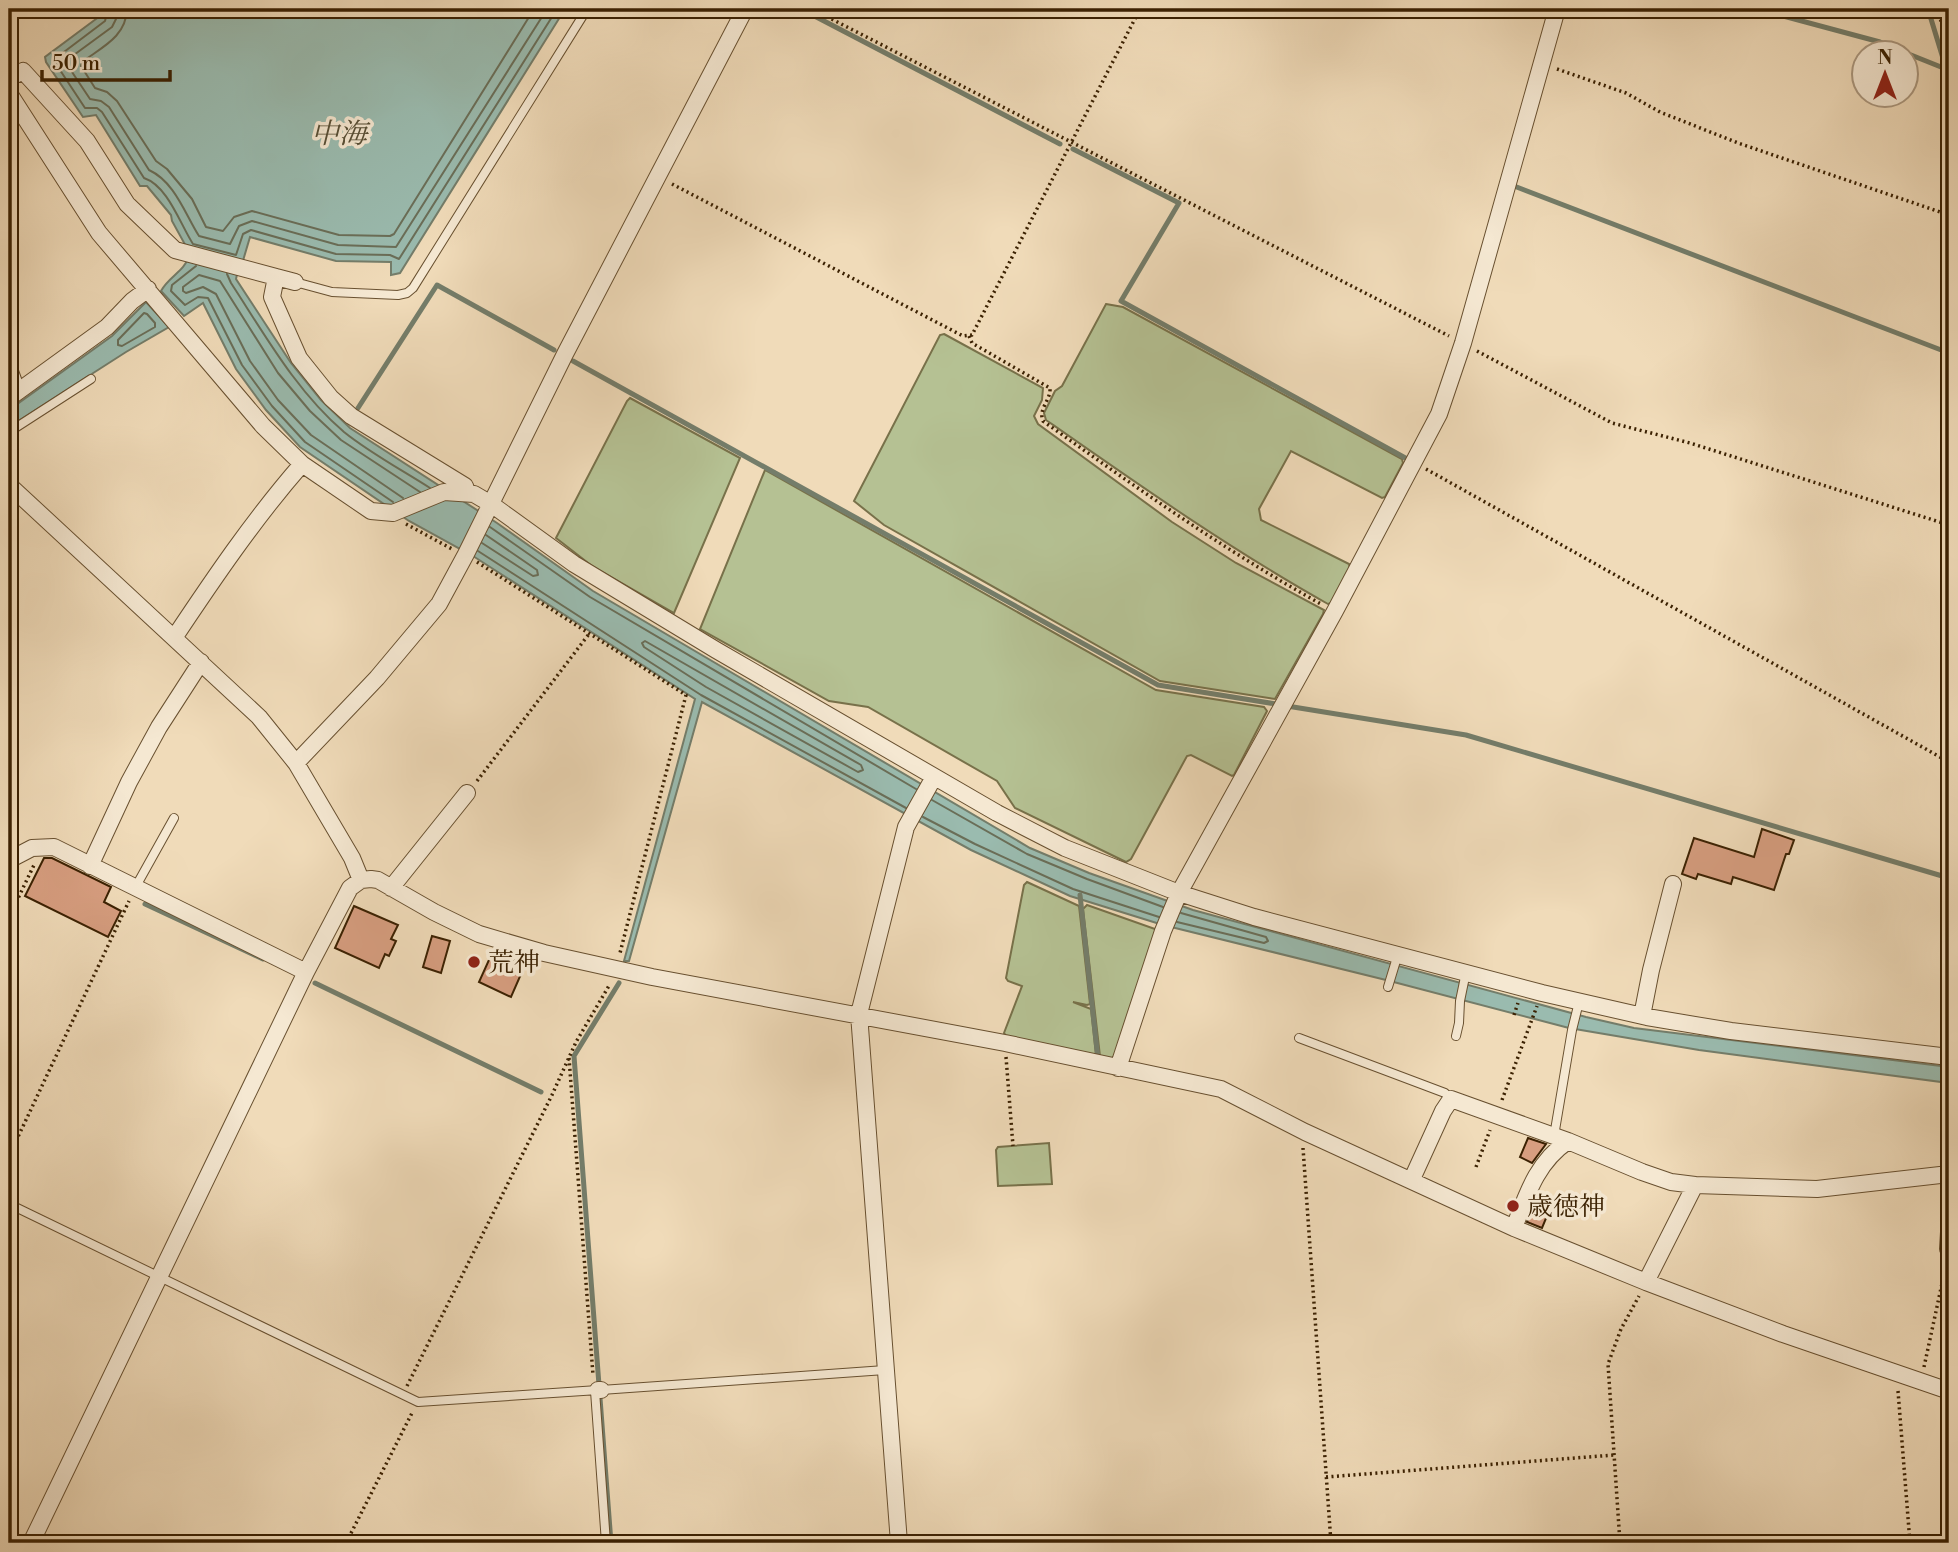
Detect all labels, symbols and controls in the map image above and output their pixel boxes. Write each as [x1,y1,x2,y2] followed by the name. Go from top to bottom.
[42,38,170,82] scale bar
[1850,38,1920,108] north arrow
[1877,46,1893,70] text: N
[52,51,100,77] text: 50 m
[311,117,371,152] water label: 中海
[488,947,540,979] place label: 荒神
[466,954,482,970] marker: 荒神
[1527,1191,1605,1223] place label: 歳徳神
[1505,1198,1521,1214] marker: 歳徳神

